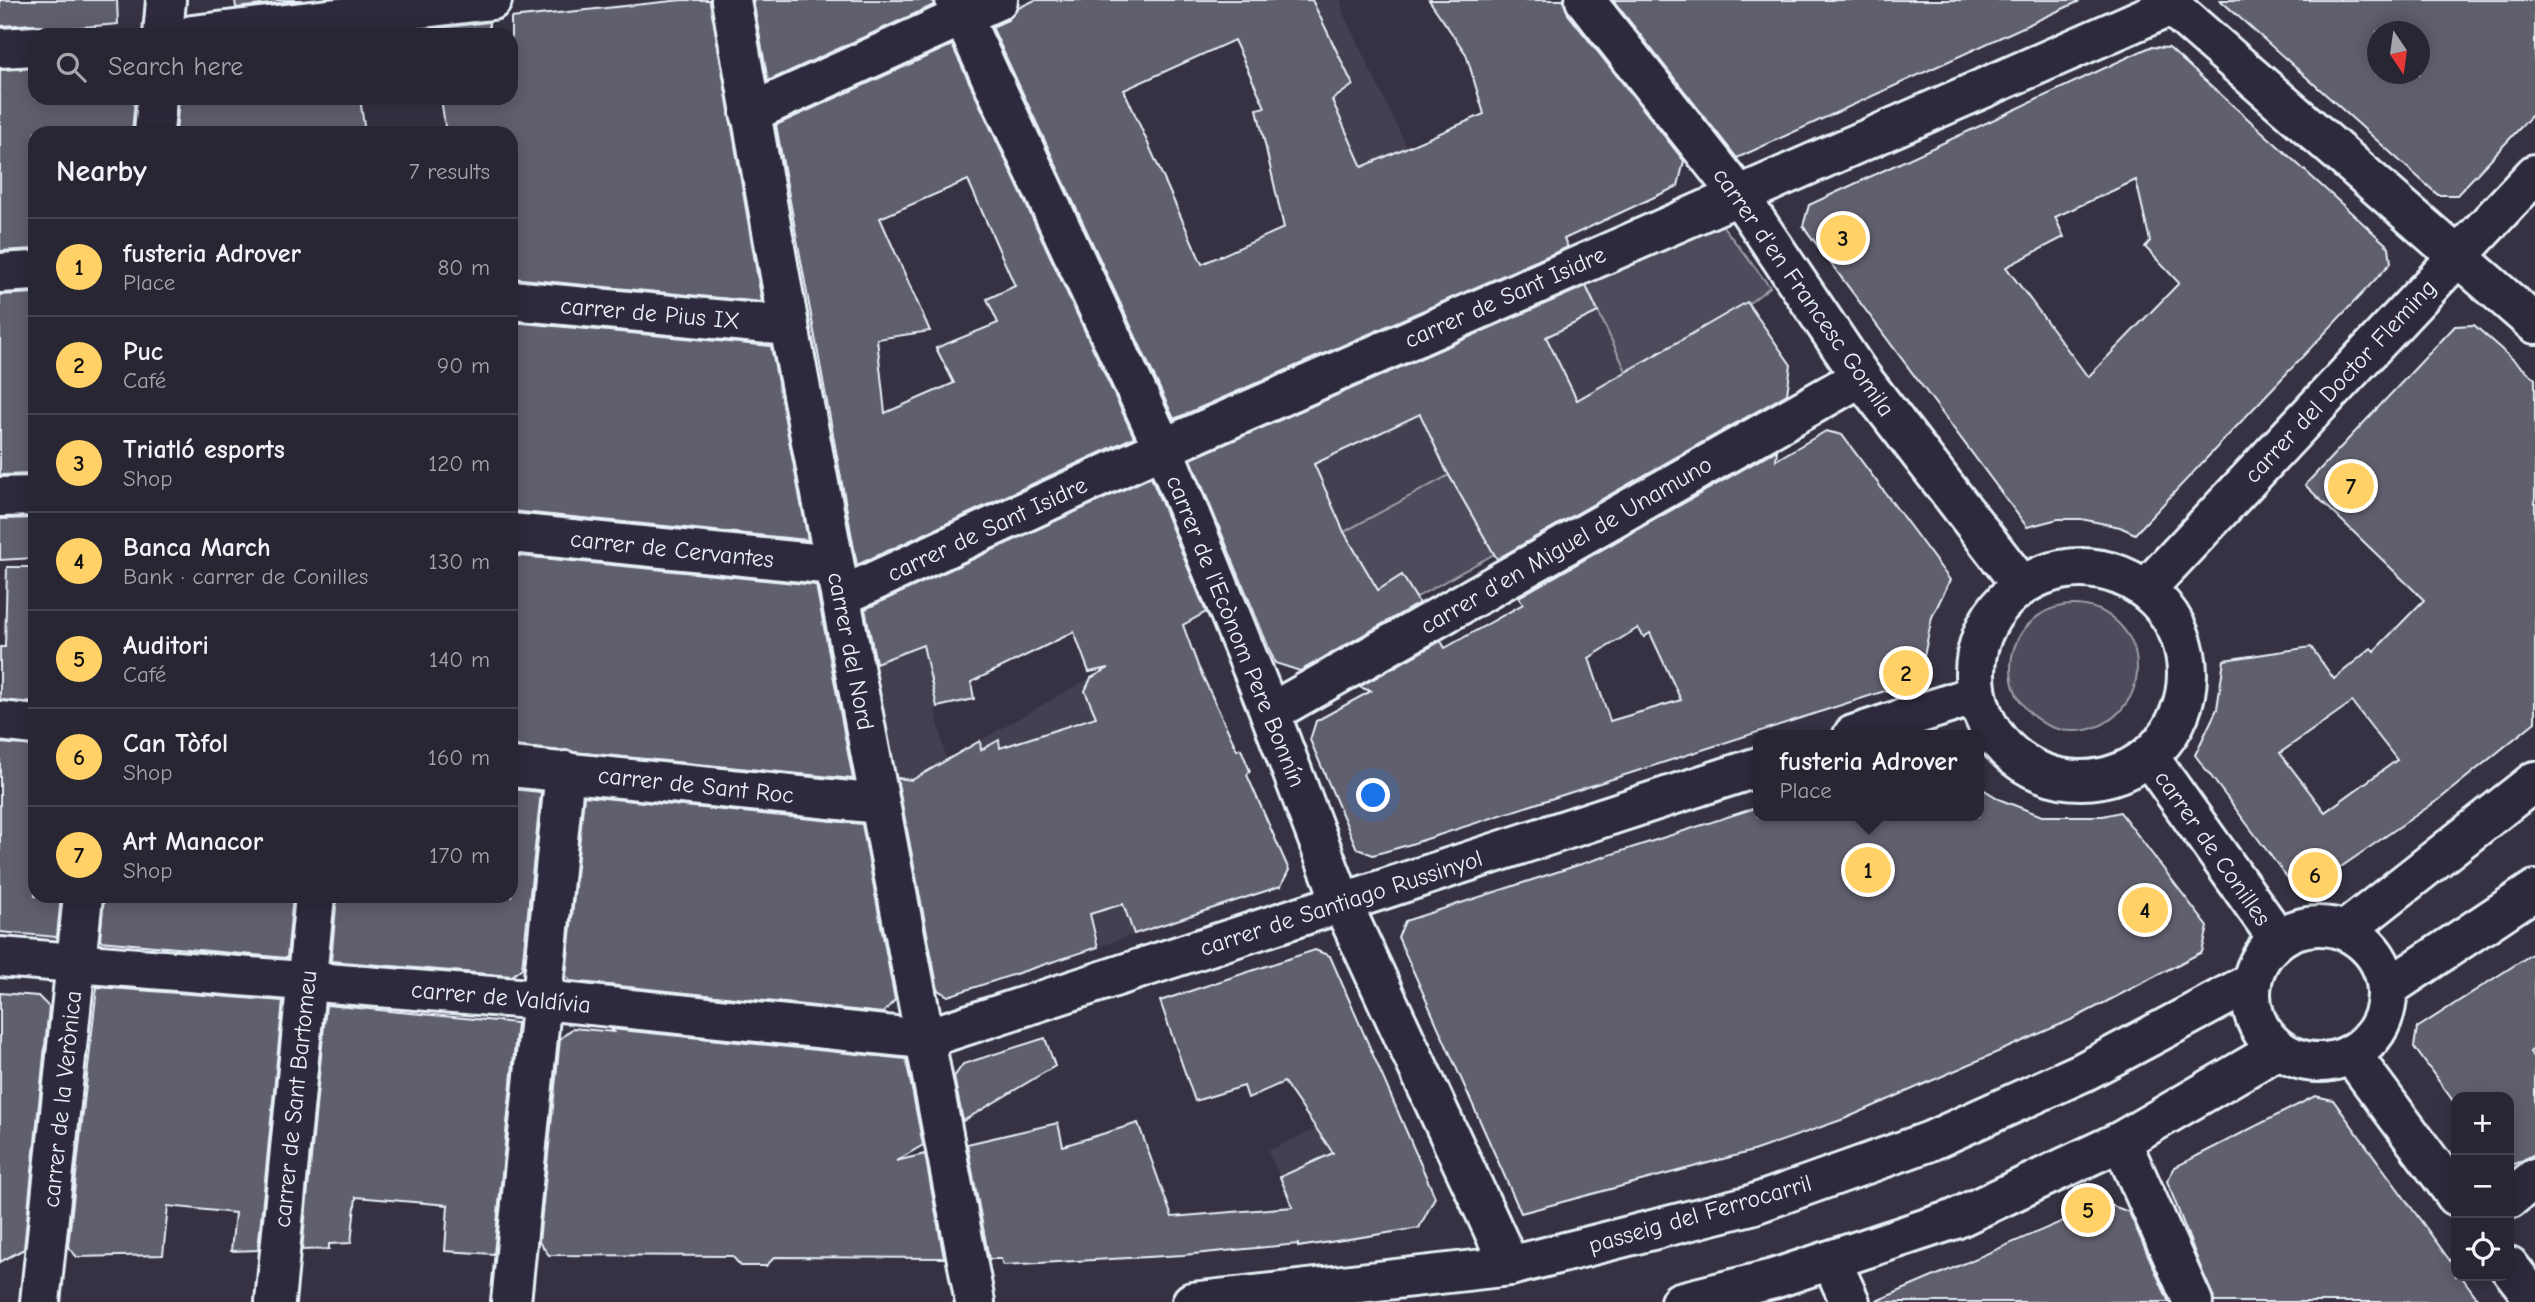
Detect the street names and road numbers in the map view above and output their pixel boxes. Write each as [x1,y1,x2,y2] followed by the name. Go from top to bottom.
[1707,162,1901,422] street label: carrer d'en Francesc Gomila
[1400,240,1610,354] street label: carrer de Sant Isidre
[2238,273,2442,489] street label: carrer del Doctor Fleming
[559,291,741,335] street label: carrer de Pius IX
[1415,450,1717,640] street label: carrer d'en Miguel de Unamuno
[883,470,1091,588] street label: carrer de Sant Isidre
[1160,471,1312,791] street label: carrer de l'Ecònom Pere Bonnín
[569,524,775,574] street label: carrer de Cervantes
[822,570,880,732] street label: carrer del Nord
[597,761,795,809] street label: carrer de Sant Roc
[2149,765,2277,931] street label: carrer de Conilles
[1196,844,1486,962] street label: carrer de Santiago Russinyol
[268,969,322,1229] street label: carrer de Sant Bartomeu
[410,975,592,1019] street label: carrer de Valdívia
[37,989,87,1209] street label: carrer de la Verònica
[1585,1169,1815,1259] street label: passeig del Ferrocarril

